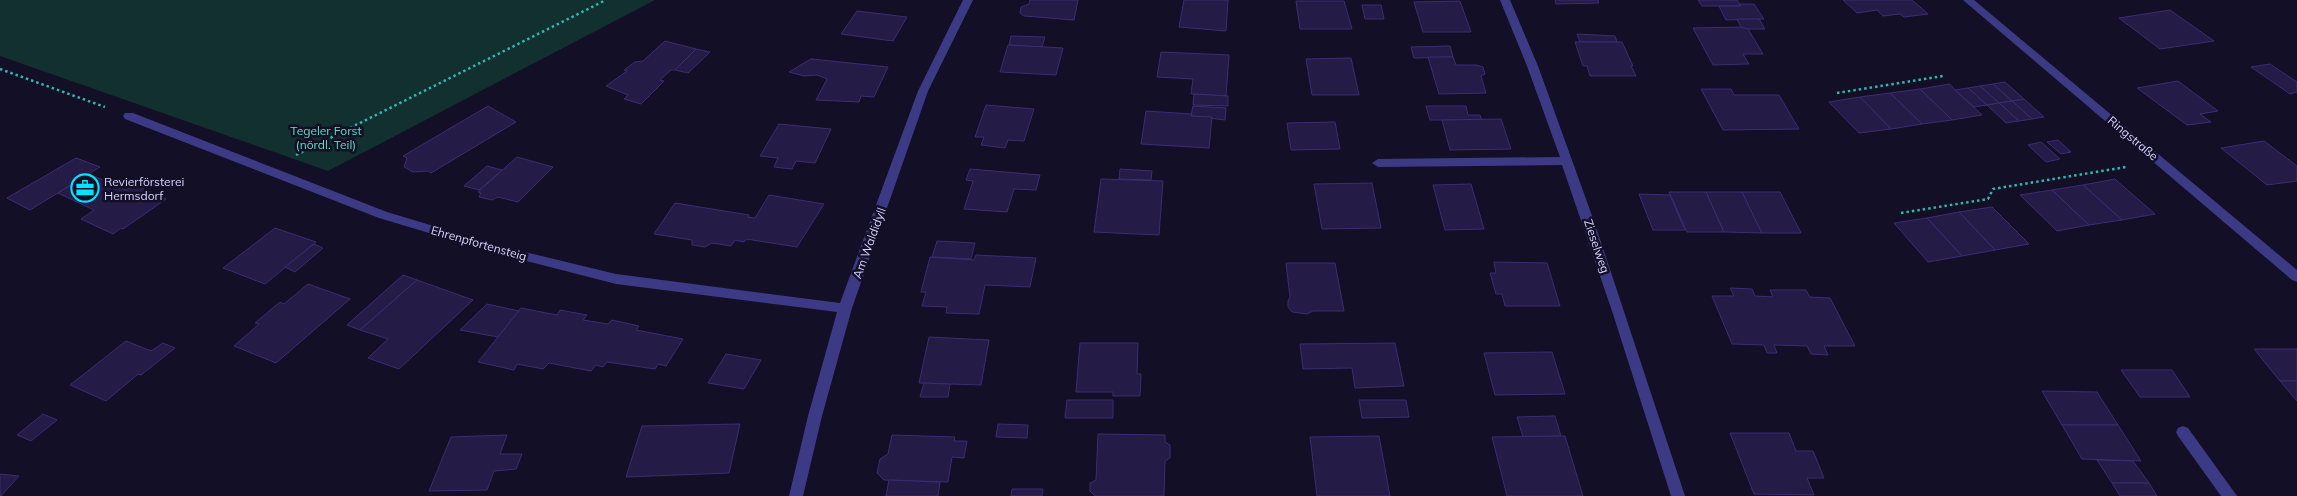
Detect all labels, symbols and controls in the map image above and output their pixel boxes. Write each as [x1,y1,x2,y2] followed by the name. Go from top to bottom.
[2105,113,2161,163] street label: Ringstraße
[290,123,362,152] park label: Tegeler Forst (nördl. Teil)
[70,173,100,203] office icon: Revierförsterei Hermsdorf
[104,174,184,203] place label: Revierförsterei Hermsdorf
[849,205,889,281] street label: Am Waldidyll
[1581,217,1613,275] street label: Zieselweg
[429,222,529,264] street label: Ehrenpfortensteig

